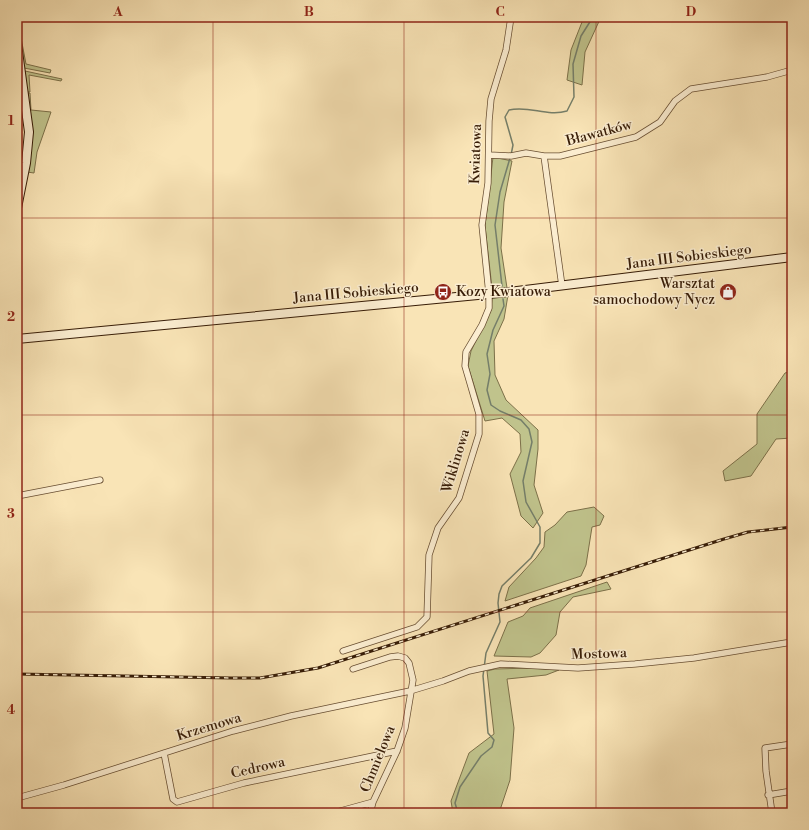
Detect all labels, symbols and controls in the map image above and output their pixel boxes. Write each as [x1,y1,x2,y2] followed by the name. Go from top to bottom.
[112,4,123,20] text: A
[304,4,314,20] text: B
[495,4,505,20] text: C
[686,4,696,20] text: D
[8,113,15,129] text: 1
[563,116,634,151] street label: Bławatków
[466,123,486,185] street label: Kwiatowa
[624,240,753,274] street label: Jana III Sobieskiego
[593,275,715,309] place label: Warsztat samochodowy Nycz
[291,279,420,308] street label: Jana III Sobieskiego
[433,282,453,302] bus stop icon: Kozy Kwiatowa
[718,282,738,302] shop icon: Warsztat samochodowy Nycz
[456,283,552,301] place label: Kozy Kwiatowa
[7,309,15,325] text: 2
[437,426,474,496] street label: Wiklinowa
[7,506,15,522] text: 3
[571,644,628,664] street label: Mostowa
[7,702,16,718] text: 4
[174,708,244,745] street label: Krzemowa
[356,722,400,795] street label: Chmielowa
[229,753,288,783] street label: Cedrowa

